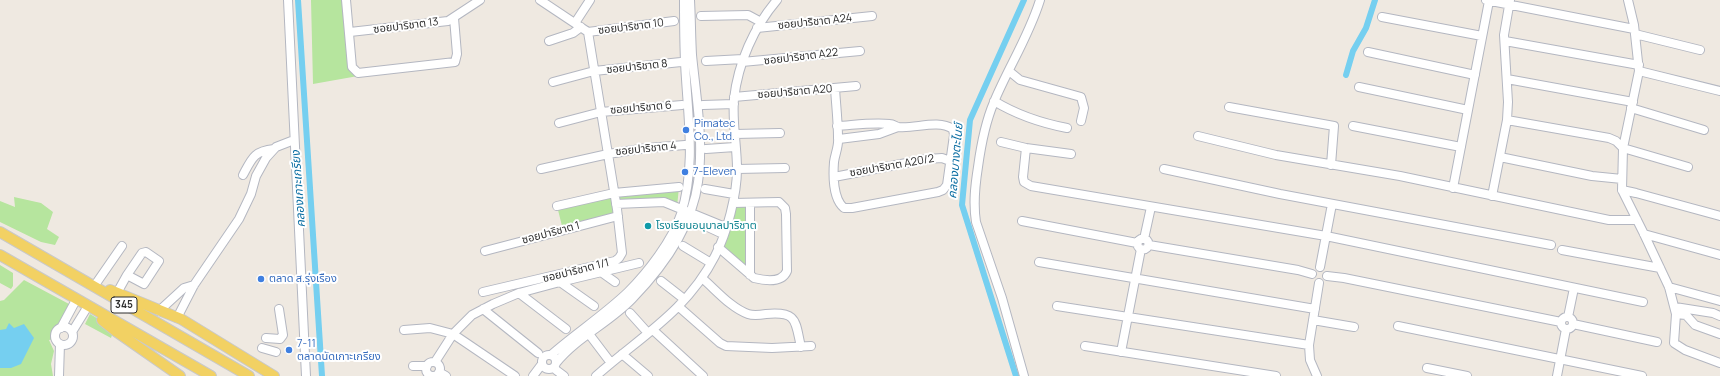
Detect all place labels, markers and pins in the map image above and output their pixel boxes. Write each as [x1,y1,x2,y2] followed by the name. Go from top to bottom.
[694,117,735,143] place label: Pimatec Co., Ltd.
[681,125,691,135] marker: Pimatec Co., Ltd.
[693,165,736,179] place label: 7-Eleven
[680,167,690,177] marker: 7-Eleven
[656,219,757,233] place label: โรงเรียนอนุบาลปาริชาต
[643,221,653,231] marker: โรงเรียนอนุบาลปาริชาต
[269,272,337,286] place label: ตลาด ส.รุ่งเรือง
[256,274,266,284] marker: ตลาด ส.รุ่งเรือง
[297,337,381,363] place label: 7-11 ตลาดนัดเกาะเกรียง
[284,345,294,355] marker: 7-11 ตลาดนัดเกาะเกรียง

